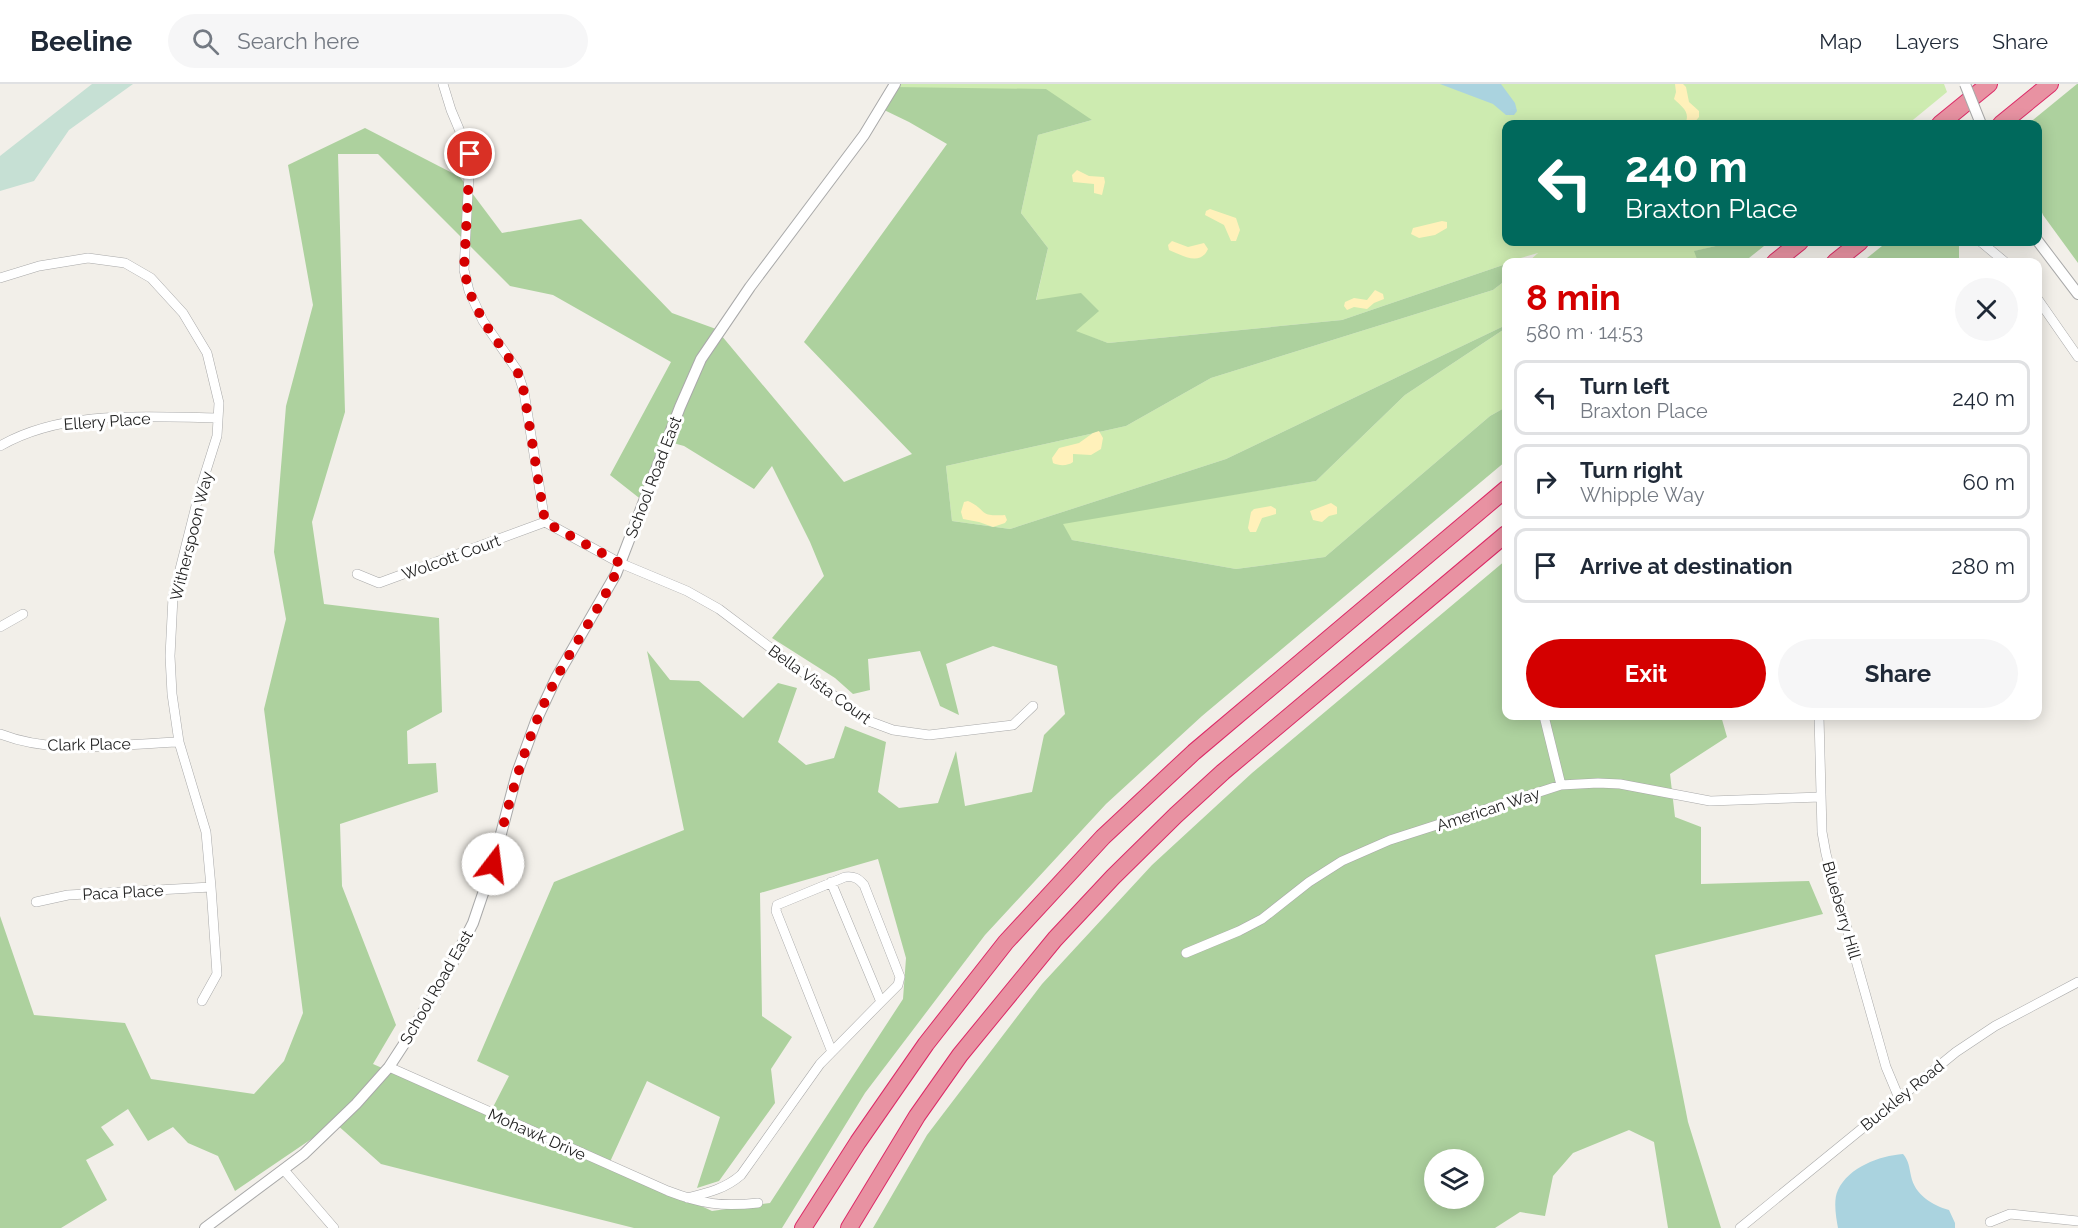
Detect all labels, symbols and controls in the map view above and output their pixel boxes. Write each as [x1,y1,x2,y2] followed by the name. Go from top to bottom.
[168,14,588,68] search box
[30,25,132,58] text: Beeline
[189,25,222,58] icon: search
[237,28,359,54] text: Search here
[1819,29,1862,54] text: Map
[1895,29,1959,54] text: Layers
[1992,29,2048,54] text: Share
[444,128,495,179] pin
[453,137,486,170] icon: arrive
[1625,143,1748,192] text: 240 m
[1526,144,1604,222] icon: left
[1625,193,1798,224] text: Braxton Place
[1526,276,1621,318] text: 8 min
[1955,278,2018,341] button: close
[1526,320,1643,344] text: 580 m · 14:53
[1580,373,1670,399] text: Turn left
[1529,381,1562,414] icon: left
[1952,385,2015,411] text: 240 m
[1580,399,1708,423] text: Braxton Place
[63,409,151,434] street label: Ellery Place
[622,413,686,541] street label: School Road East
[1580,457,1683,483] text: Turn right
[1529,465,1562,498] icon: right
[166,469,217,603] street label: Witherspoon Way
[1962,469,2015,495] text: 60 m
[1580,483,1705,507] text: Whipple Way
[399,531,504,584] street label: Wolcott Court
[1529,549,1562,582] icon: arrive
[1580,553,1793,579] text: Arrive at destination
[1951,553,2015,579] text: 280 m
[1526,639,1766,708] button: Exit
[1778,639,2018,708] button: Share
[765,641,875,728] street label: Bella Vista Court
[47,734,131,755] street label: Clark Place
[1434,784,1542,835] street label: American Way
[461,832,525,896] position arrow
[1819,859,1865,962] street label: Blueberry Hill
[82,881,164,904] street label: Paca Place
[396,926,477,1048] street label: School Road East
[1857,1056,1948,1135] street label: Buckley Road
[485,1104,589,1164] street label: Mohawk Drive
[1424,1149,1484,1209] map controls
[1424,1149,1484,1209] button: layers

